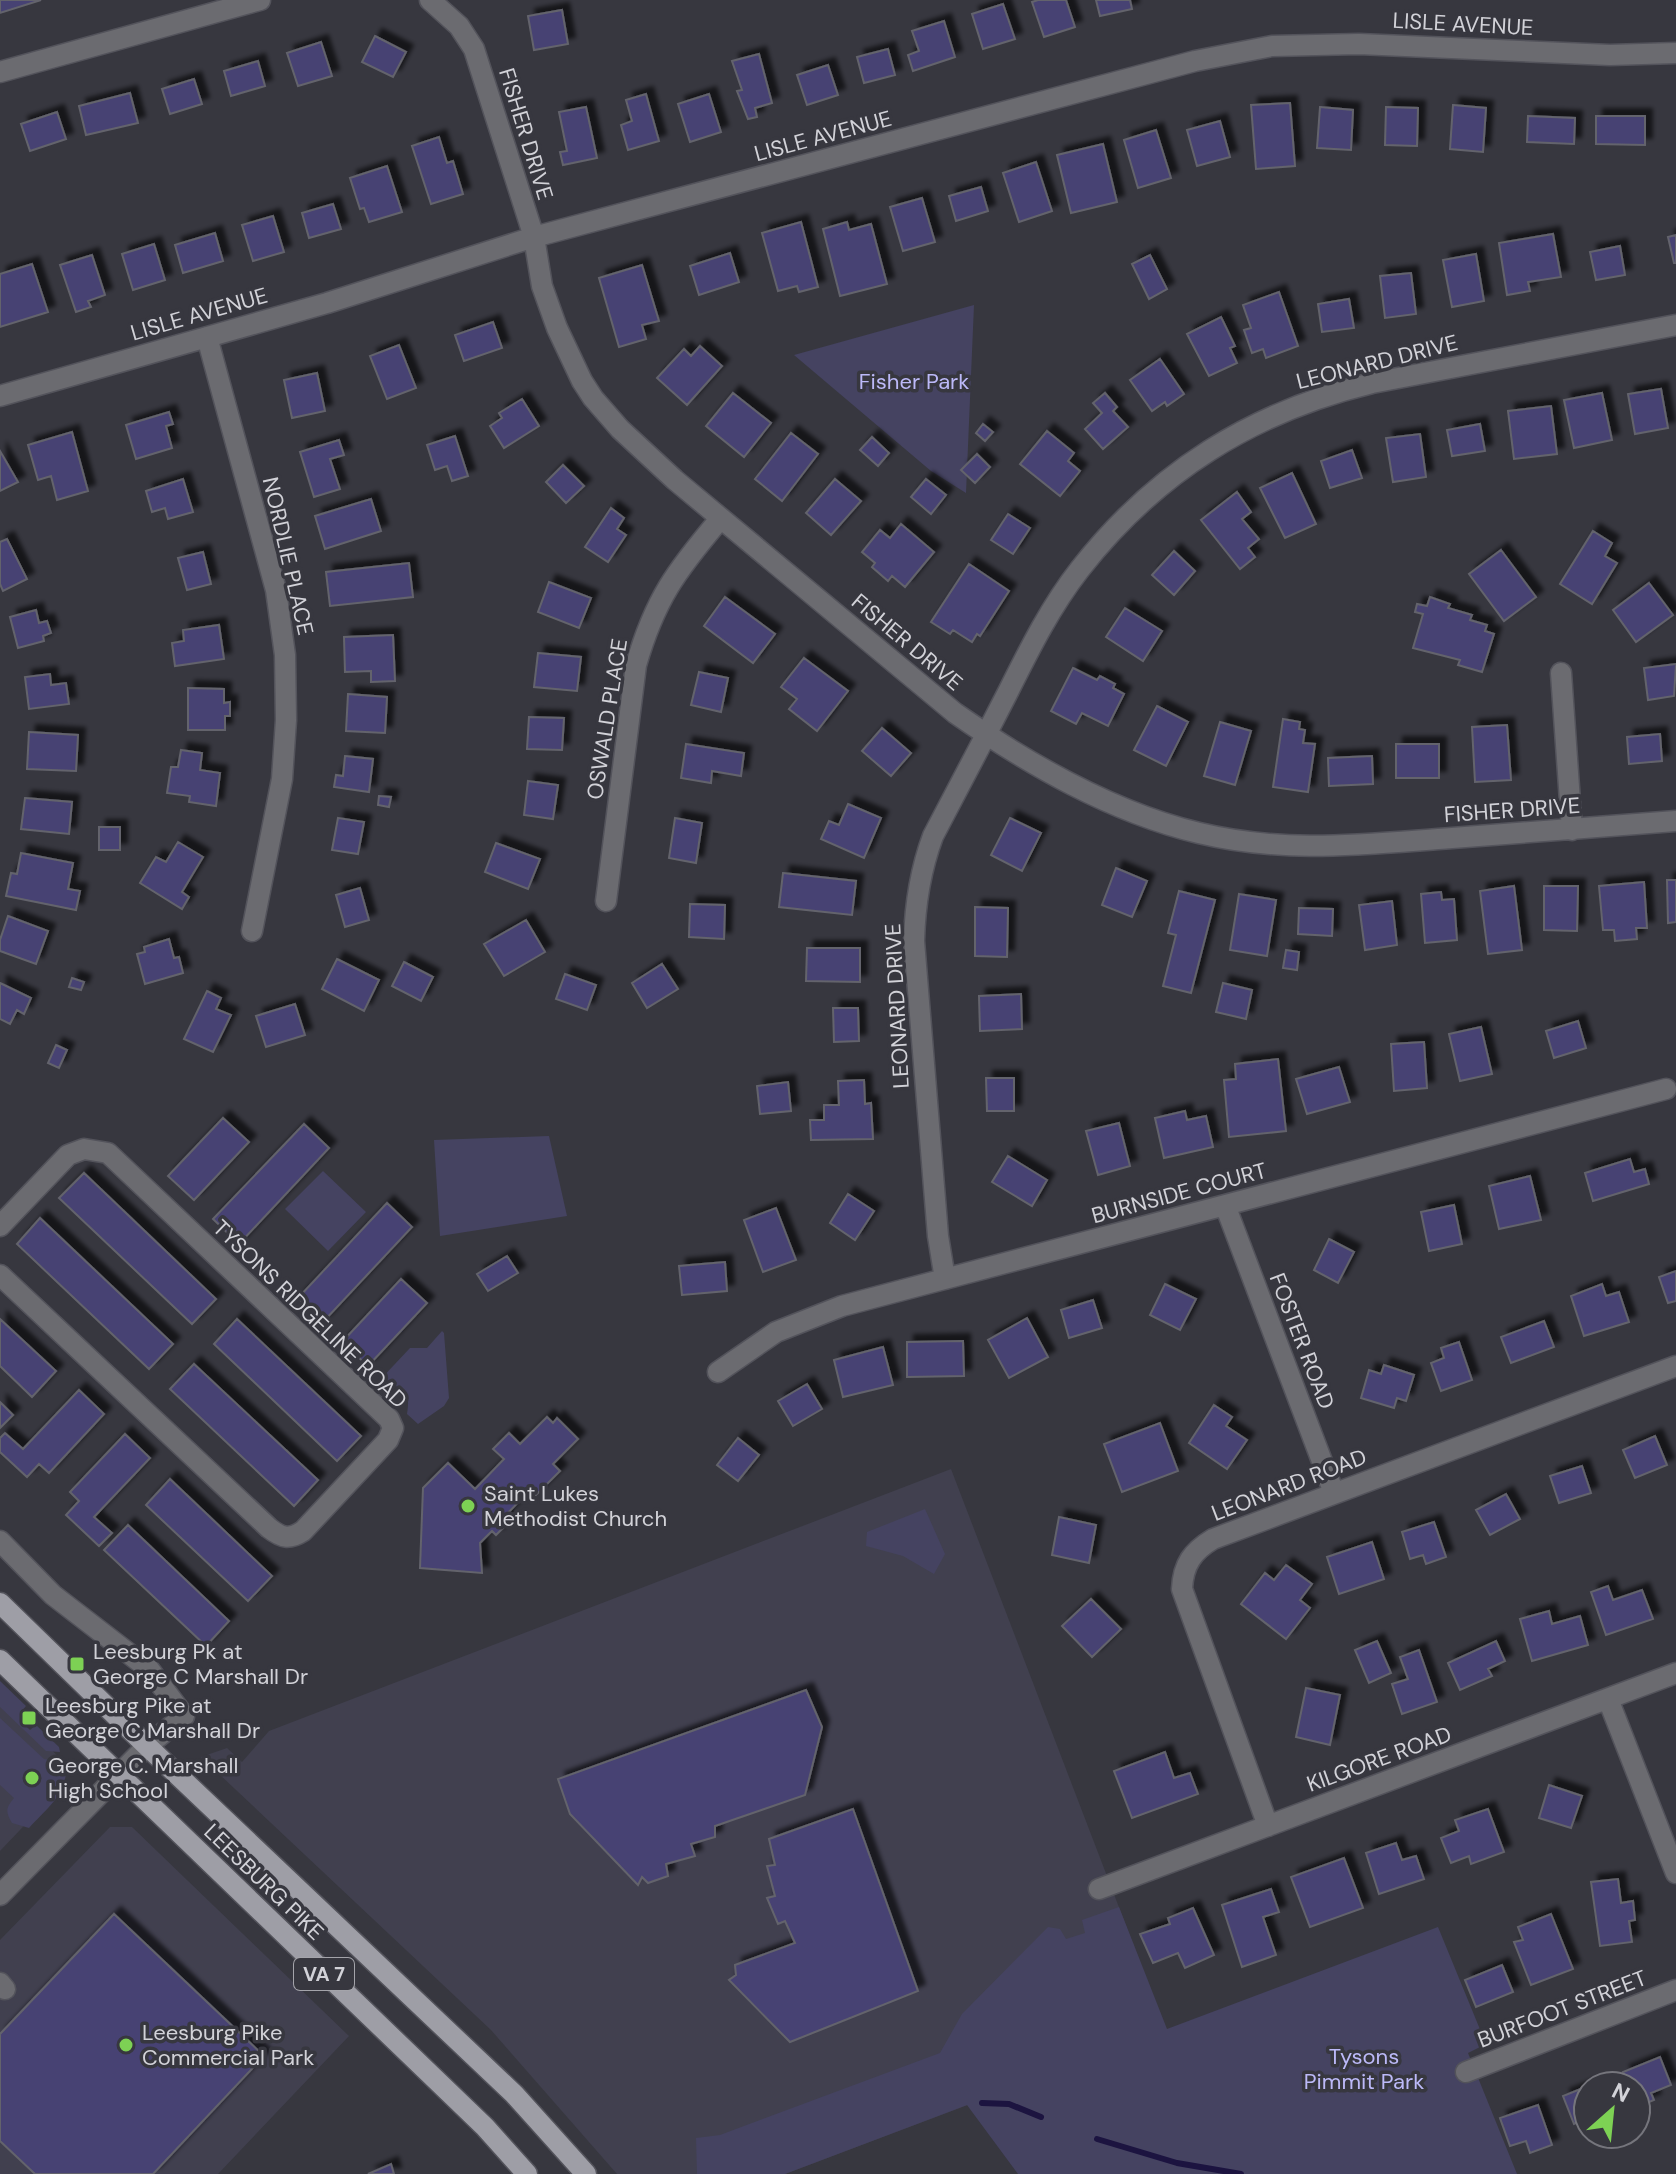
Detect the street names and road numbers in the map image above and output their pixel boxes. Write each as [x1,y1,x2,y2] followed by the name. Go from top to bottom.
[1392,6,1534,42] street label: LISLE AVENUE
[492,64,560,204] street label: FISHER DRIVE
[751,104,895,168] street label: LISLE AVENUE
[127,281,271,347] street label: LISLE AVENUE
[1293,328,1461,396] street label: LEONARD DRIVE
[256,474,320,638] street label: NORDLIE PLACE
[845,587,969,697] street label: FISHER DRIVE
[580,636,634,802] street label: OSWALD PLACE
[1443,791,1581,829] street label: FISHER DRIVE
[878,923,916,1089] street label: LEONARD DRIVE
[1088,1156,1270,1230] street label: BURNSIDE COURT
[207,1214,413,1414] street label: TYSONS RIDGELINE ROAD
[1263,1269,1341,1413] street label: FOSTER ROAD
[1207,1442,1371,1528] street label: LEONARD ROAD
[1303,1719,1455,1799] street label: KILGORE ROAD
[198,1817,330,1947] street label: LEESBURG PIKE
[294,1958,354,1990] road number: VA 7
[1473,1963,1651,2055] street label: BURFOOT STREET

